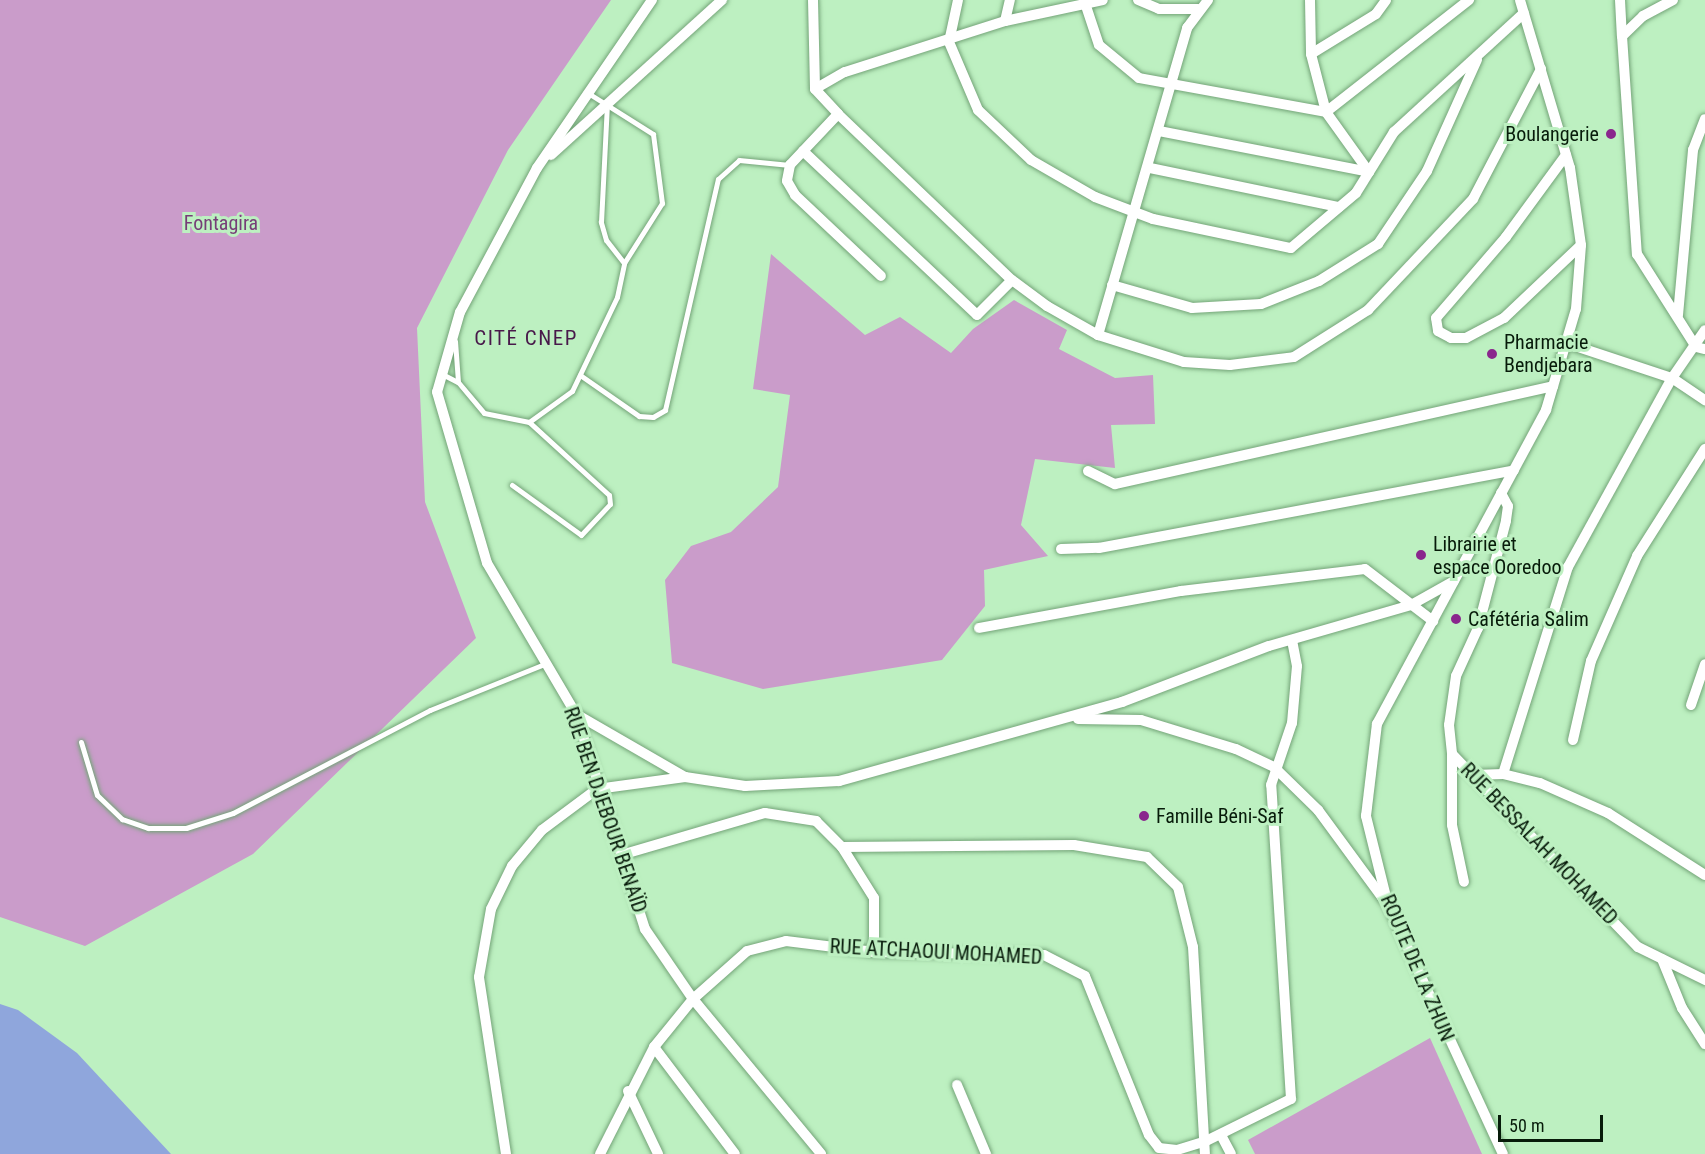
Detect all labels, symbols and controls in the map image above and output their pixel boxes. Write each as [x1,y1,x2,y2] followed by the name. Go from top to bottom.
[1505,122,1599,146] place label: Boulangerie
[1604,127,1618,141] marker: Boulangerie
[184,211,258,235] park label: Fontagira
[474,325,578,351] district label: CITÉ CNEP
[1504,330,1592,377] place label: Pharmacie Bendjebara
[1485,347,1499,361] marker: Pharmacie Bendjebara
[1433,532,1561,579] place label: Librairie et espace Ooredoo
[1414,548,1428,562] marker: Librairie et espace Ooredoo
[1468,607,1589,631] place label: Cafétéria Salim
[1449,612,1463,626] marker: Cafétéria Salim
[558,704,652,916] street label: RUE BEN DJEBOUR BENAÏD
[1456,758,1622,930] street label: RUE BESSALAH MOHAMED
[1156,804,1283,828] place label: Famille Béni-Saf
[1137,809,1151,823] marker: Famille Béni-Saf
[1375,891,1459,1045] street label: ROUTE DE LA ZHUN
[829,934,1043,970] street label: RUE ATCHAOUI MOHAMED
[1501,1103,1606,1141] scale bar
[1509,1115,1544,1136] text: 50 m

